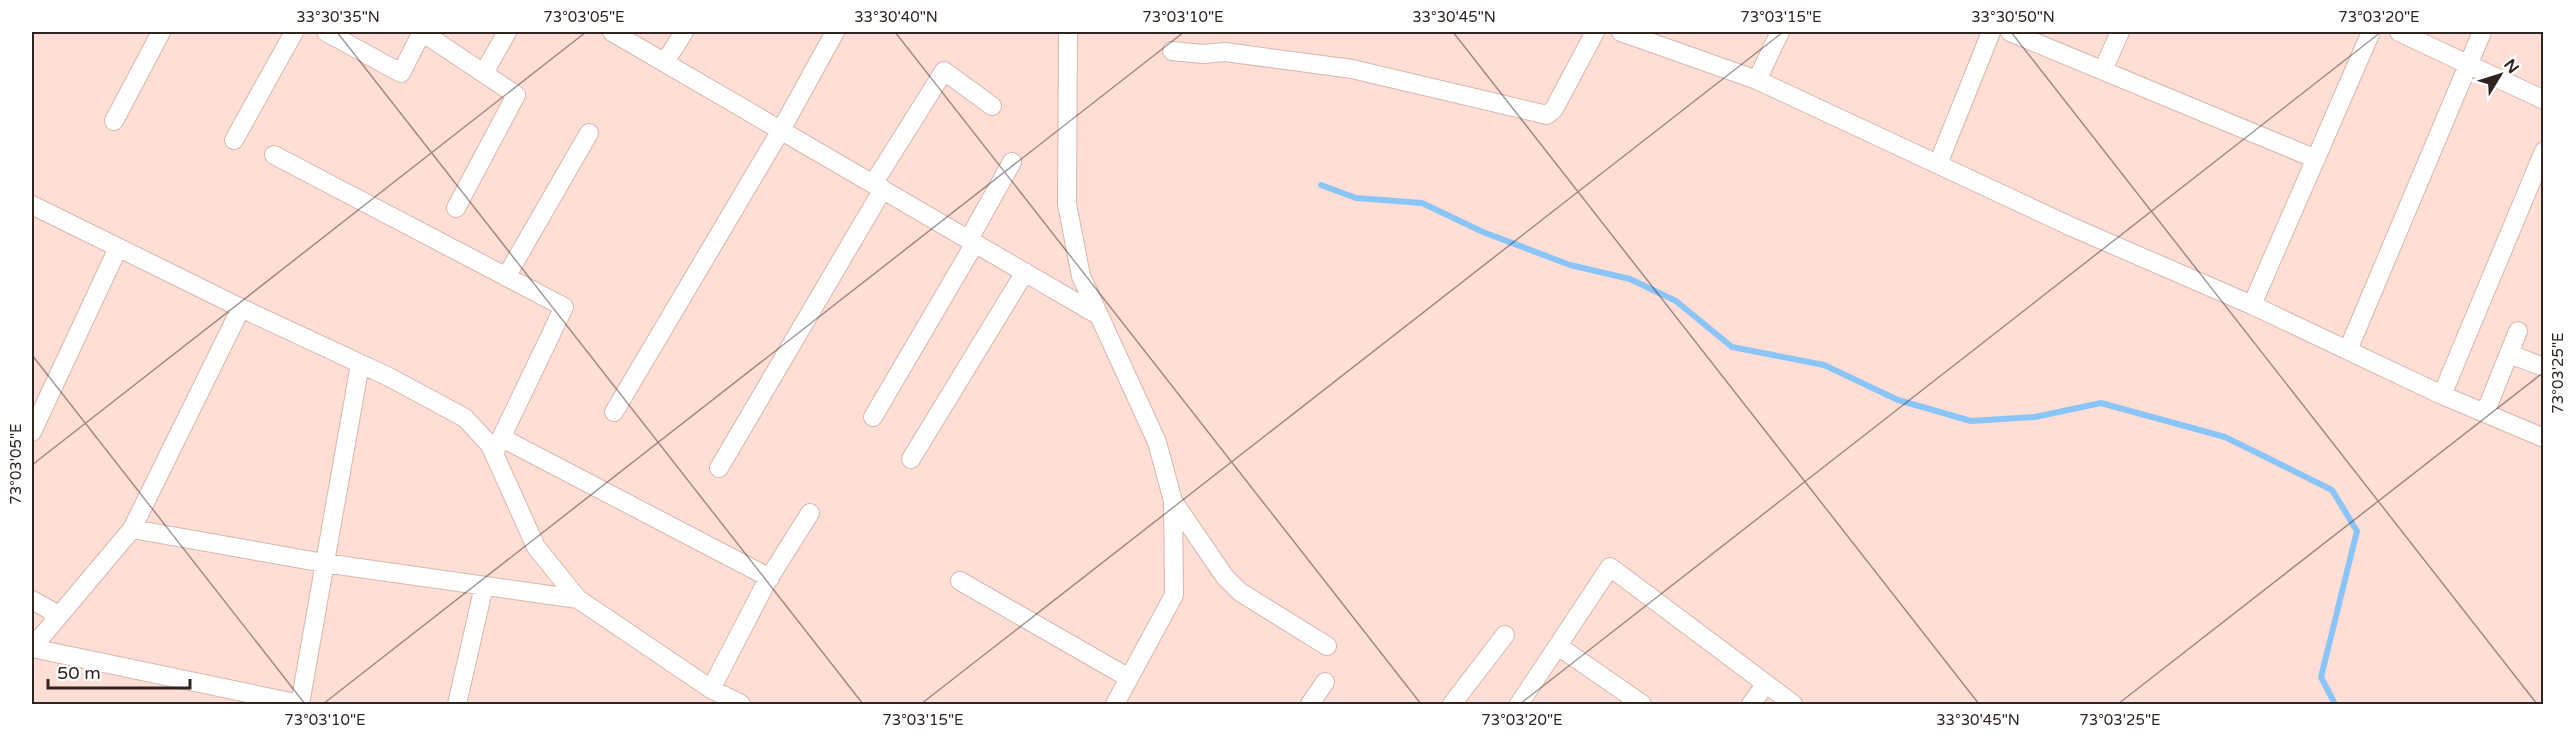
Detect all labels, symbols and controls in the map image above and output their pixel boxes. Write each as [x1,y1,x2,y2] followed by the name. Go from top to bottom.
[296,8,380,26] text: 33°30'35"N
[543,8,625,26] text: 73°03'05"E
[854,8,938,26] text: 33°30'40"N
[1142,8,1224,26] text: 73°03'10"E
[1412,8,1496,26] text: 33°30'45"N
[1740,8,1822,26] text: 73°03'15"E
[1971,8,2055,26] text: 33°30'50"N
[2338,8,2420,26] text: 73°03'20"E
[2470,45,2530,105] north arrow
[2499,55,2523,78] text: N
[2549,332,2567,414] text: 73°03'25"E
[7,423,25,505] text: 73°03'05"E
[48,652,190,690] scale bar
[57,662,101,684] text: 50 m
[284,711,366,729] text: 73°03'10"E
[882,711,964,729] text: 73°03'15"E
[1481,711,1563,729] text: 73°03'20"E
[1936,711,2020,729] text: 33°30'45"N
[2079,711,2161,729] text: 73°03'25"E

